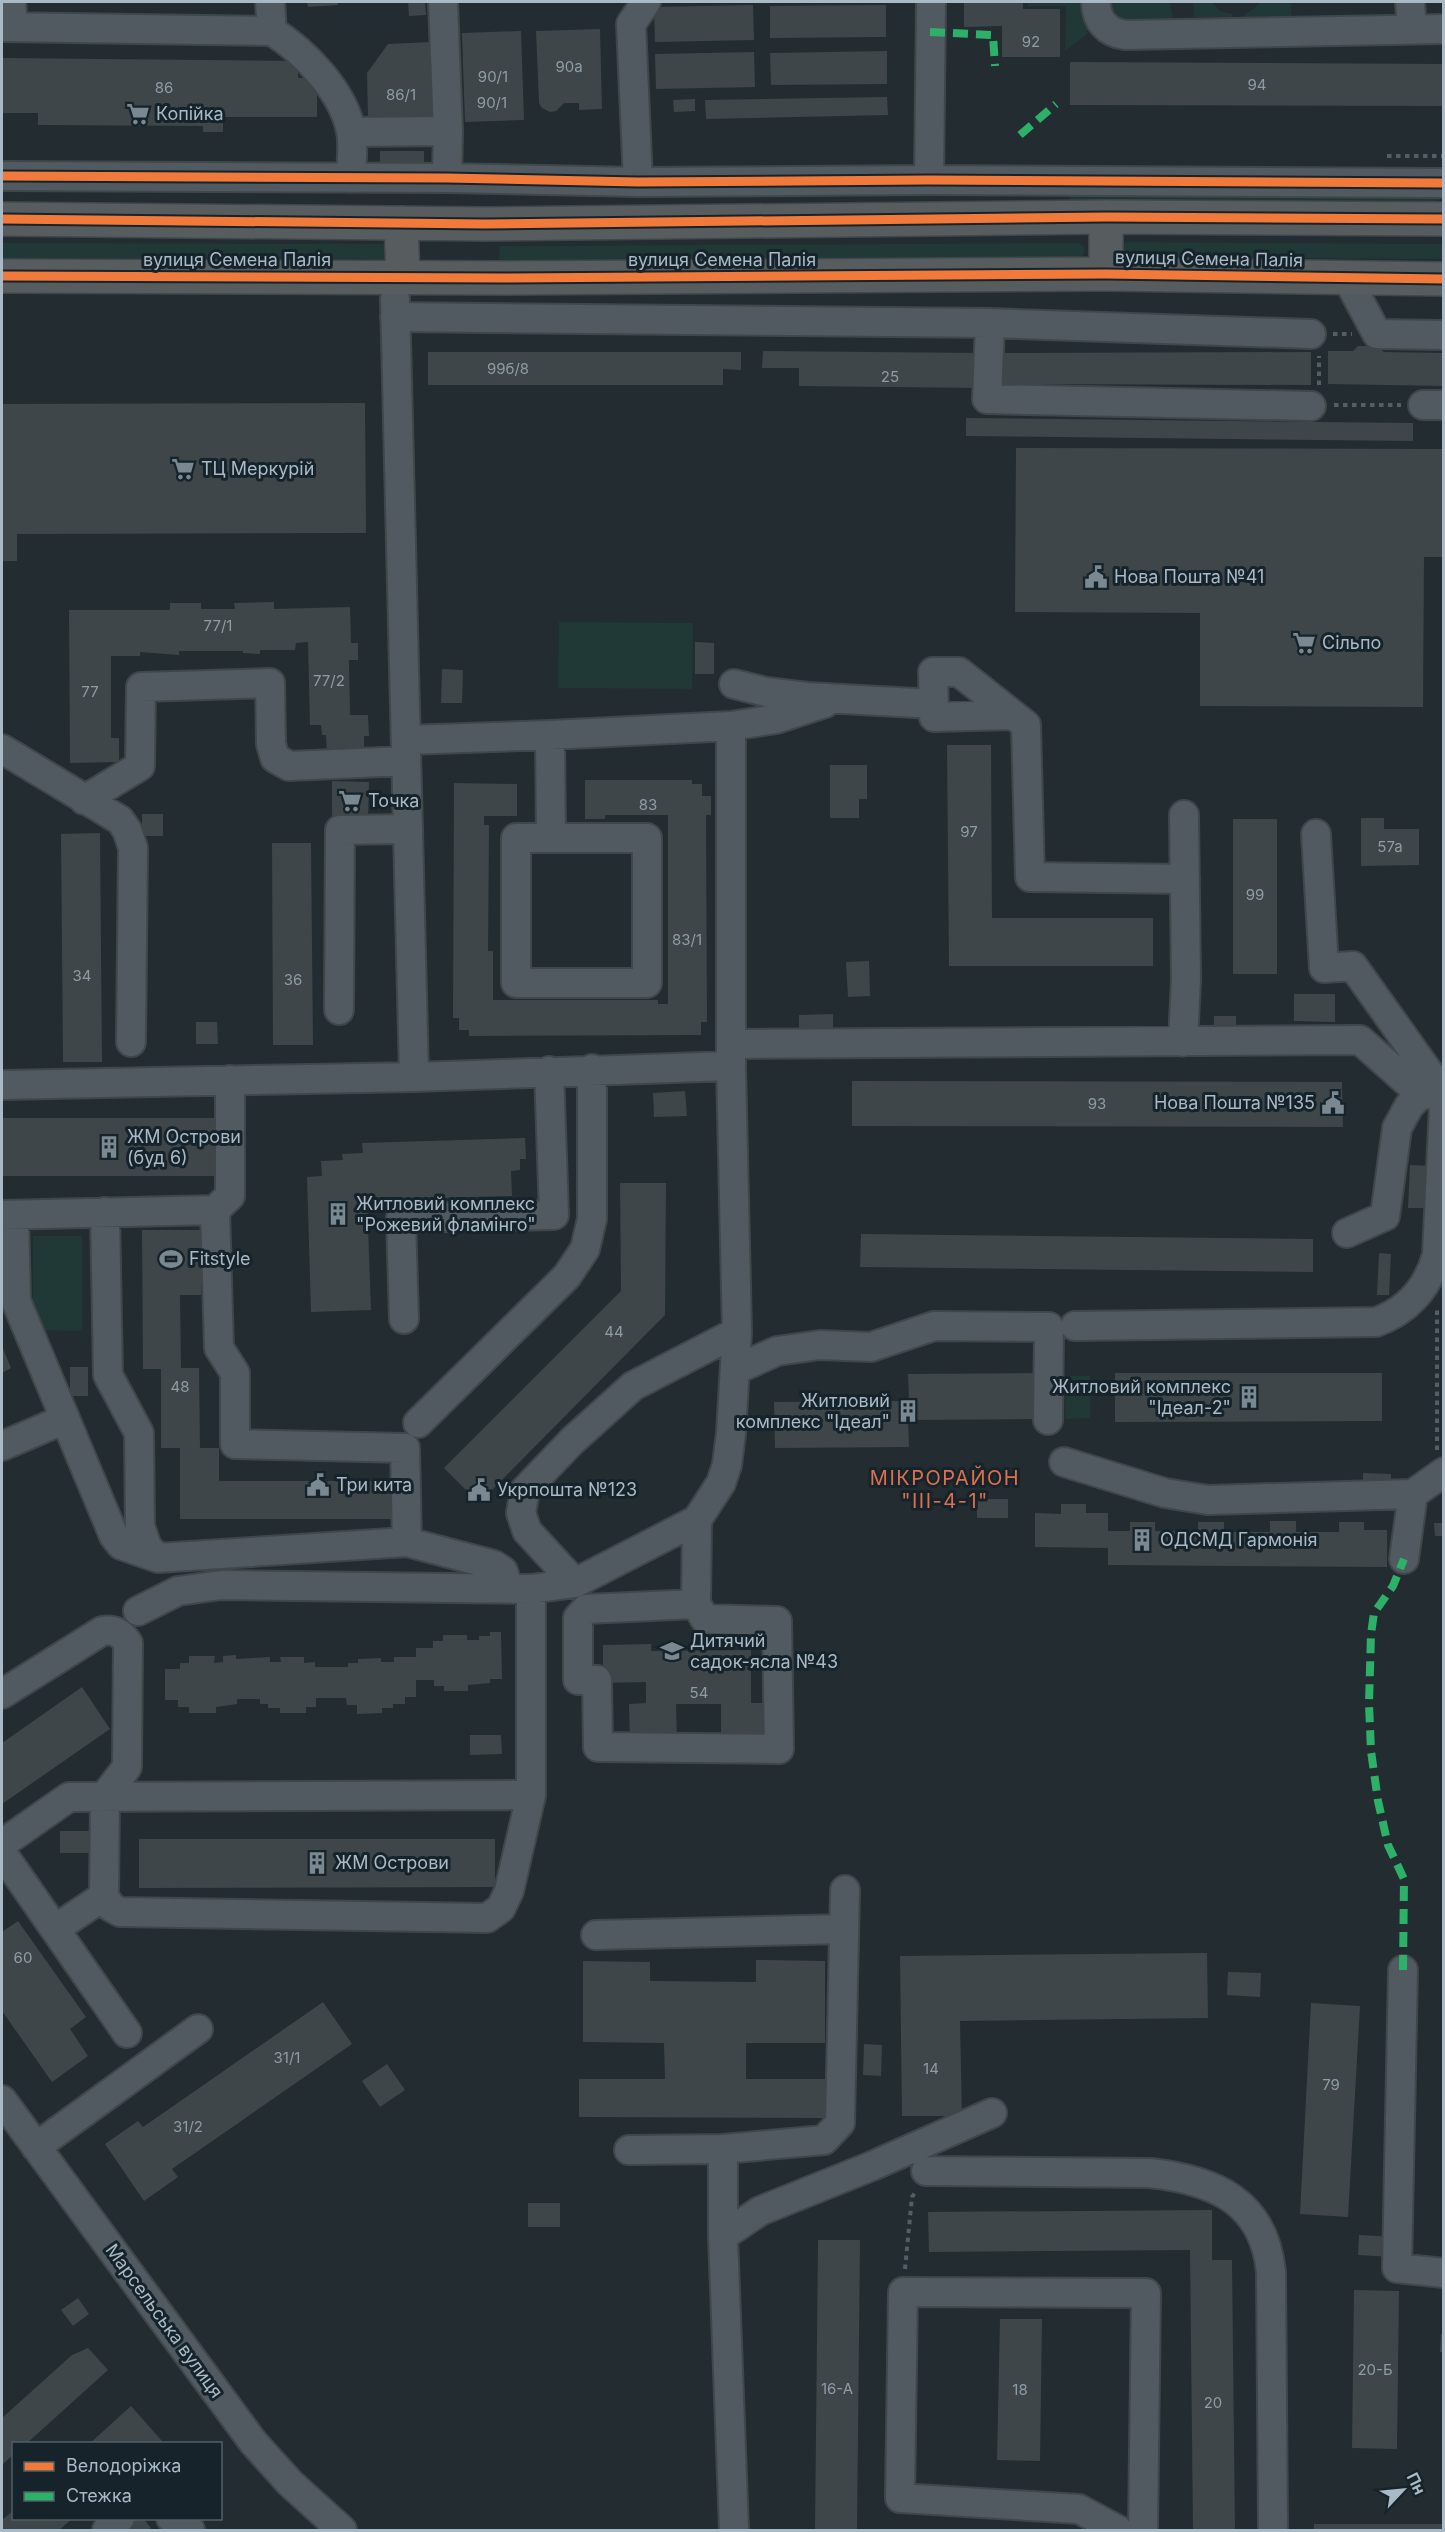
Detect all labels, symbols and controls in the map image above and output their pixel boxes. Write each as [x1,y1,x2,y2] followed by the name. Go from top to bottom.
[1022,32,1040,51] house number: 92
[555,57,583,76] house number: 90а
[478,67,508,86] house number: 90/1
[1248,75,1267,94] house number: 94
[155,78,173,97] house number: 86
[386,85,416,104] house number: 86/1
[477,93,507,112] house number: 90/1
[125,101,151,127] supermarket icon: Копійка
[156,103,224,124] place label: Копійка
[1115,246,1303,271] street label: вулиця Семена Палія
[143,249,331,270] street label: вулиця Семена Палія
[628,249,816,270] street label: вулиця Семена Палія
[487,359,529,378] house number: 99б/8
[881,367,899,386] house number: 25
[170,456,196,482] supermarket icon: ТЦ Меркурій
[201,458,314,479] place label: ТЦ Меркурій
[1083,564,1109,590] public building icon: Нова Пошта №41
[1114,566,1264,587] place label: Нова Пошта №41
[204,616,232,635] house number: 77/1
[1291,630,1317,656] supermarket icon: Сільпо
[1322,632,1381,653] place label: Сільпо
[313,671,345,690] house number: 77/2
[81,682,99,701] house number: 77
[337,788,363,814] supermarket icon: Точка
[368,790,419,811] place label: Точка
[639,795,657,814] house number: 83
[960,822,978,841] house number: 97
[1377,837,1403,856] house number: 57а
[1246,885,1264,904] house number: 99
[672,930,702,949] house number: 83/1
[73,966,91,985] house number: 34
[284,970,302,989] house number: 36
[1320,1090,1346,1116] public building icon: Нова Пошта №135
[1154,1092,1315,1113] place label: Нова Пошта №135
[1088,1094,1106,1113] house number: 93
[127,1126,241,1168] place label: ЖМ Острови (буд 6)
[96,1134,122,1160] building icon: ЖМ Острови (буд 6)
[356,1193,536,1235] place label: Житловий комплекс "Рожевий фламінго"
[325,1201,351,1227] building icon: Житловий комплекс "Рожевий фламінго"
[158,1246,184,1272] sports icon: Fitstyle
[189,1248,251,1269] place label: Fitstyle
[604,1322,624,1341] house number: 44
[1052,1376,1231,1418] place label: Житловий комплекс "Ідеал-2"
[171,1377,189,1396] house number: 48
[1236,1384,1262,1410] building icon: Житловий комплекс "Ідеал-2"
[736,1390,890,1432] place label: Житловий комплекс "Ідеал"
[895,1398,921,1424] building icon: Житловий комплекс "Ідеал"
[870,1465,1020,1513] district label: МІКРОРАЙОН "ІІІ-4-1"
[305,1472,331,1498] public building icon: Три кита
[336,1474,412,1495] place label: Три кита
[466,1477,492,1503] public building icon: Укрпошта №123
[497,1479,637,1500] place label: Укрпошта №123
[1129,1527,1155,1553] building icon: ОДСМД Гармонія
[1160,1529,1318,1550] place label: ОДСМД Гармонія
[690,1630,838,1672] place label: Дитячий садок-ясла №43
[659,1638,685,1664] school or university icon: Дитячий садок-ясла №43
[690,1683,708,1702] house number: 54
[304,1850,330,1876] building icon: ЖМ Острови
[335,1852,449,1873] place label: ЖМ Острови
[14,1948,32,1967] house number: 60
[274,2048,300,2067] house number: 31/1
[923,2059,939,2078] house number: 14
[1322,2075,1340,2094] house number: 79
[173,2117,203,2136] house number: 31/2
[102,2240,227,2402] street label: Марсельська вулиця
[1357,2360,1393,2379] house number: 20-Б
[821,2379,853,2398] house number: 16-А
[1012,2380,1028,2399] house number: 18
[1204,2393,1222,2412] house number: 20
[12,2442,222,2520] legend
[66,2455,181,2476] text: Велодоріжка
[1373,2460,1433,2520] north arrow
[1403,2469,1430,2498] text: Пн
[66,2485,132,2506] text: Стежка

